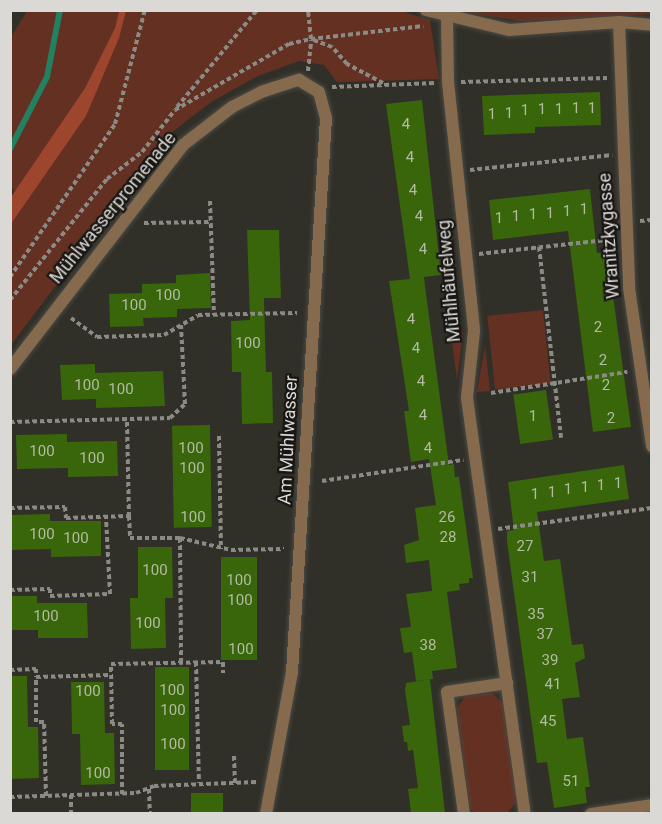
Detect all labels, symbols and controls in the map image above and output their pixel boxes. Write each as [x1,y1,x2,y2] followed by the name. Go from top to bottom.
[572,100,580,118] house number: 1
[588,100,596,118] house number: 1
[538,101,546,119] house number: 1
[555,101,563,119] house number: 1
[521,102,529,120] house number: 1
[505,105,513,123] house number: 1
[488,106,496,124] house number: 1
[402,116,410,134] house number: 4
[45,128,181,288] street label: Mühlwasserpromenade
[406,149,414,167] house number: 4
[594,172,624,300] street label: Wranitzkygasse
[409,182,417,200] house number: 4
[580,201,588,219] house number: 1
[563,203,571,221] house number: 1
[546,205,554,223] house number: 1
[529,206,537,224] house number: 1
[415,208,423,226] house number: 4
[512,208,520,226] house number: 1
[495,210,503,228] house number: 1
[433,219,465,343] street label: Mühlhäufelweg
[419,241,427,259] house number: 4
[155,287,181,305] house number: 100
[121,297,147,315] house number: 100
[407,311,415,329] house number: 4
[594,319,602,337] house number: 2
[235,335,261,353] house number: 100
[412,340,420,358] house number: 4
[599,352,607,370] house number: 2
[417,373,425,391] house number: 4
[274,375,302,505] street label: Am Mühlwasser
[74,377,100,395] house number: 100
[602,377,610,395] house number: 2
[108,381,134,399] house number: 100
[419,407,427,425] house number: 4
[529,408,537,426] house number: 1
[607,410,615,428] house number: 2
[178,440,204,458] house number: 100
[424,440,432,458] house number: 4
[29,443,55,461] house number: 100
[79,450,105,468] house number: 100
[179,460,205,478] house number: 100
[614,475,622,493] house number: 1
[597,477,605,495] house number: 1
[581,479,589,497] house number: 1
[564,481,572,499] house number: 1
[548,484,556,502] house number: 1
[531,486,539,504] house number: 1
[180,509,206,527] house number: 100
[439,509,455,527] house number: 26
[29,526,55,544] house number: 100
[440,529,456,547] house number: 28
[63,530,89,548] house number: 100
[517,538,533,556] house number: 27
[142,562,168,580] house number: 100
[522,569,538,587] house number: 31
[226,572,252,590] house number: 100
[227,592,253,610] house number: 100
[528,606,544,624] house number: 35
[33,608,59,626] house number: 100
[135,615,161,633] house number: 100
[537,626,553,644] house number: 37
[420,637,436,655] house number: 38
[228,641,254,659] house number: 100
[542,652,558,670] house number: 39
[545,676,561,694] house number: 41
[159,682,185,700] house number: 100
[75,683,101,701] house number: 100
[160,702,186,720] house number: 100
[540,713,556,731] house number: 45
[160,736,186,754] house number: 100
[85,765,111,783] house number: 100
[563,773,579,791] house number: 51

